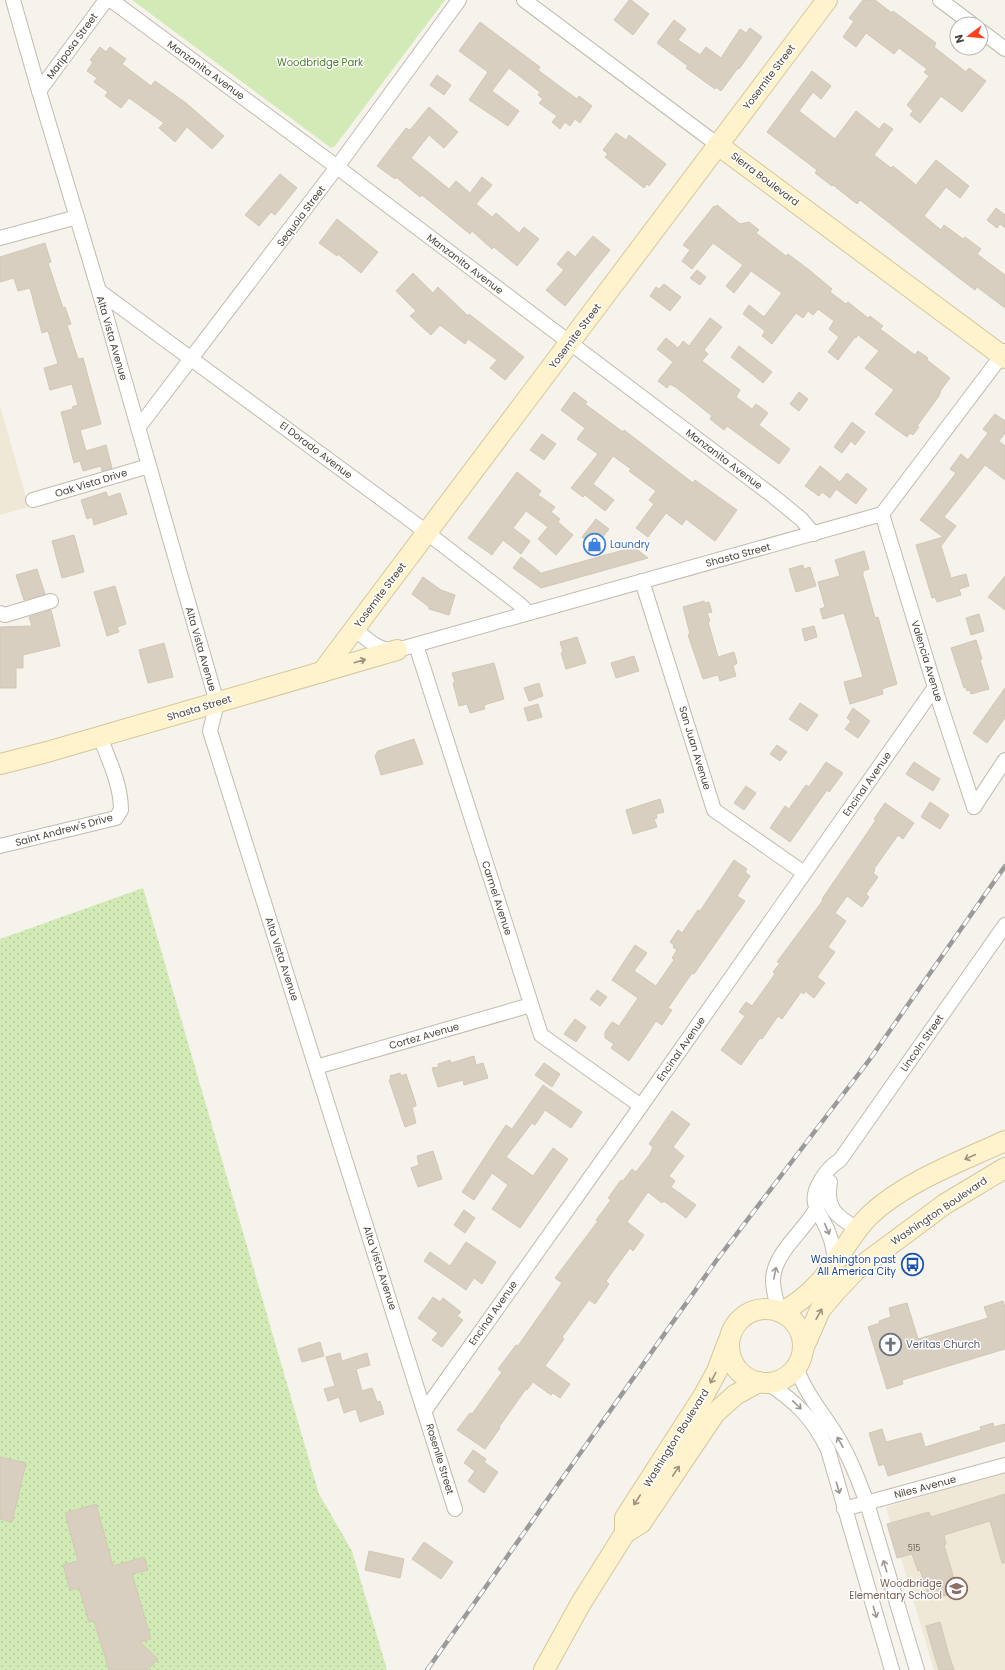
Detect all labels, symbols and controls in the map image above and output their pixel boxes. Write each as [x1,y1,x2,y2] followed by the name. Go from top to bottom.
[43,9,101,82] street label: Mariposa Street
[949,16,989,56] north arrow
[951,33,968,45] text: N
[164,37,248,103] street label: Manzanita Avenue
[739,41,799,113] street label: Yosemite Street
[277,55,364,70] park label: Woodbridge Park
[728,148,802,210] street label: Sierra Boulevard
[273,182,329,250] street label: Sequoia Street
[424,230,506,298] street label: Manzanita Avenue
[93,294,131,382] street label: Alta Vista Avenue
[545,300,605,372] street label: Yosemite Street
[277,418,355,482] street label: El Dorado Avenue
[683,425,765,493] street label: Manzanita Avenue
[53,465,129,501] street label: Oak Vista Drive
[582,531,608,557] shop icon: Laundry
[610,537,650,552] place label: Laundry
[704,539,772,571] street label: Shasta Street
[350,559,410,631] street label: Yosemite Street
[182,605,220,693] street label: Alta Vista Avenue
[908,619,946,703] street label: Valencia Avenue
[353,657,366,665] one-way arrow
[165,691,233,725] street label: Shasta Street
[675,704,715,792] street label: San Juan Avenue
[839,749,895,819] street label: Encinal Avenue
[14,810,114,850] street label: Saint Andrew's Drive
[478,859,516,937] street label: Carmel Avenue
[261,915,303,1003] street label: Alta Vista Avenue
[897,1011,947,1075] street label: Lincoln Street
[653,1014,709,1084] street label: Encinal Avenue
[387,1019,461,1053] street label: Cortez Avenue
[964,1154,976,1161] one-way arrow
[888,1173,990,1249] street label: Washington Boulevard
[824,1222,831,1234] one-way arrow
[359,1224,401,1312] street label: Alta Vista Avenue
[811,1252,896,1279] place label: Washington past All America City
[899,1252,925,1278] bus stop icon: Washington past All America City
[771,1267,779,1280] one-way arrow
[465,1278,521,1348] street label: Encinal Avenue
[815,1308,823,1320] one-way arrow
[878,1331,904,1357] church icon: Veritas Church
[906,1337,980,1352] place label: Veritas Church
[709,1372,717,1384] one-way arrow
[640,1386,712,1490] street label: Washington Boulevard
[792,1400,802,1410] one-way arrow
[422,1422,458,1497] street label: Rosenlle Street
[836,1436,843,1448] one-way arrow
[672,1466,680,1477] one-way arrow
[892,1472,958,1502] street label: Niles Avenue
[835,1481,842,1494] one-way arrow
[633,1494,641,1505] one-way arrow
[908,1543,920,1554] house number: 515
[881,1559,888,1572] one-way arrow
[849,1576,942,1603] place label: Woodbridge Elementary School
[944,1576,970,1602] school or university icon: Woodbridge Elementary School
[872,1606,879,1619] one-way arrow

